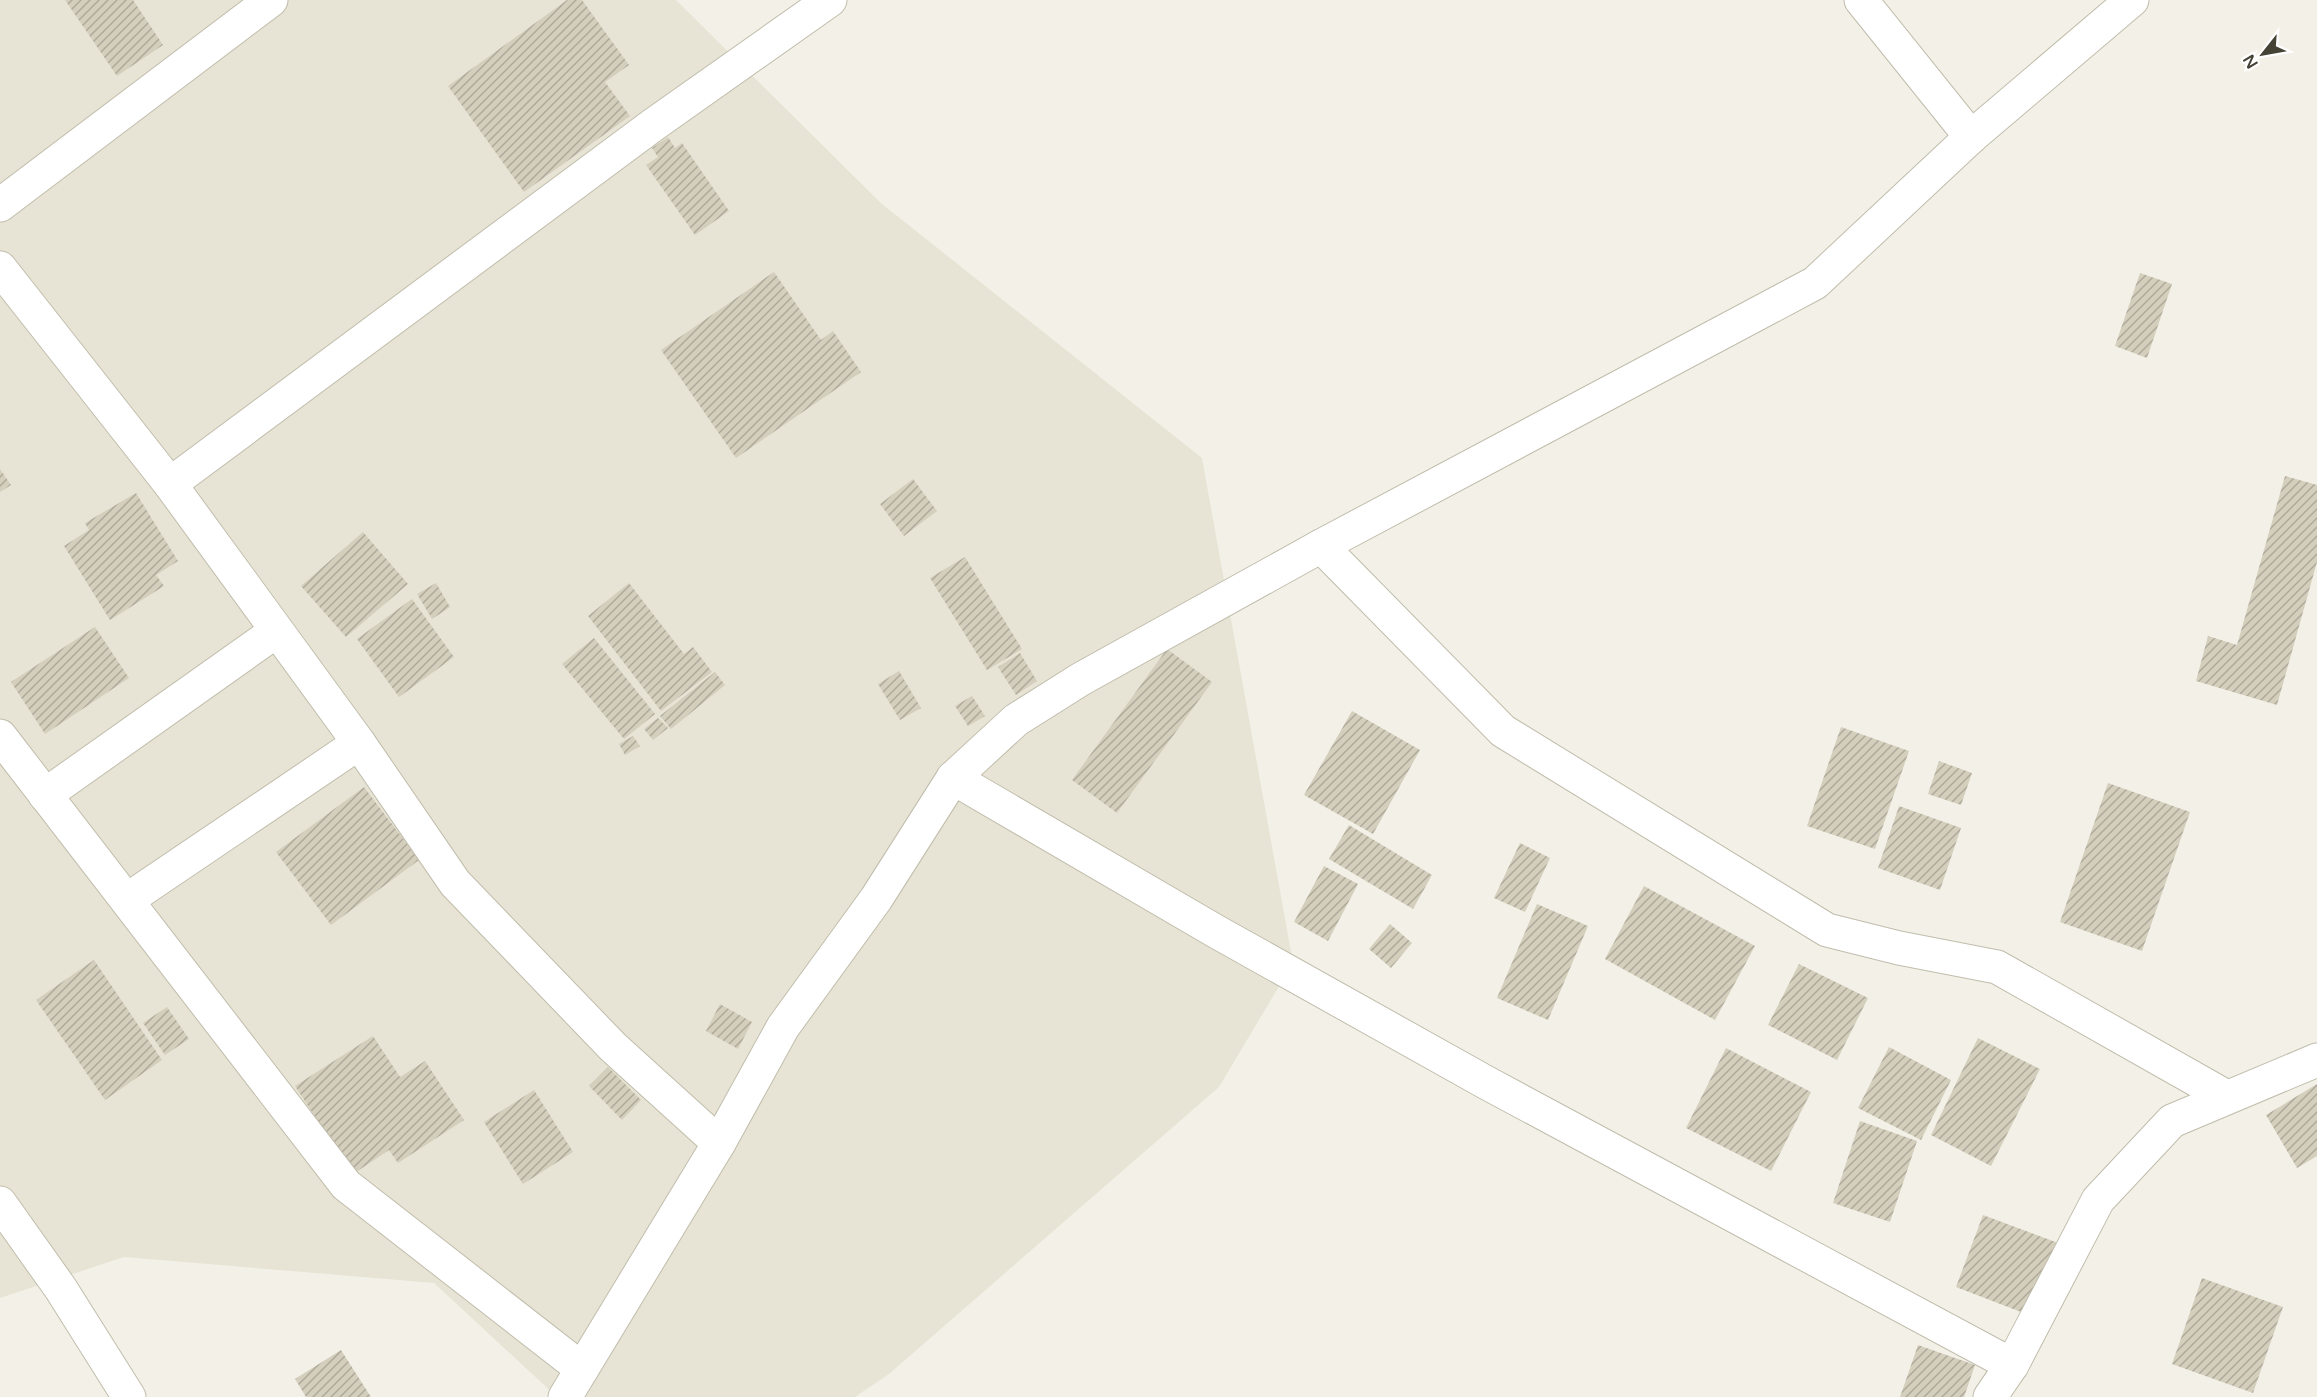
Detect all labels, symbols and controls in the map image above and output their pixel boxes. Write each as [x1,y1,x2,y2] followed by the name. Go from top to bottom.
[2233,24,2293,84] north arrow
[2239,51,2263,72] text: N

